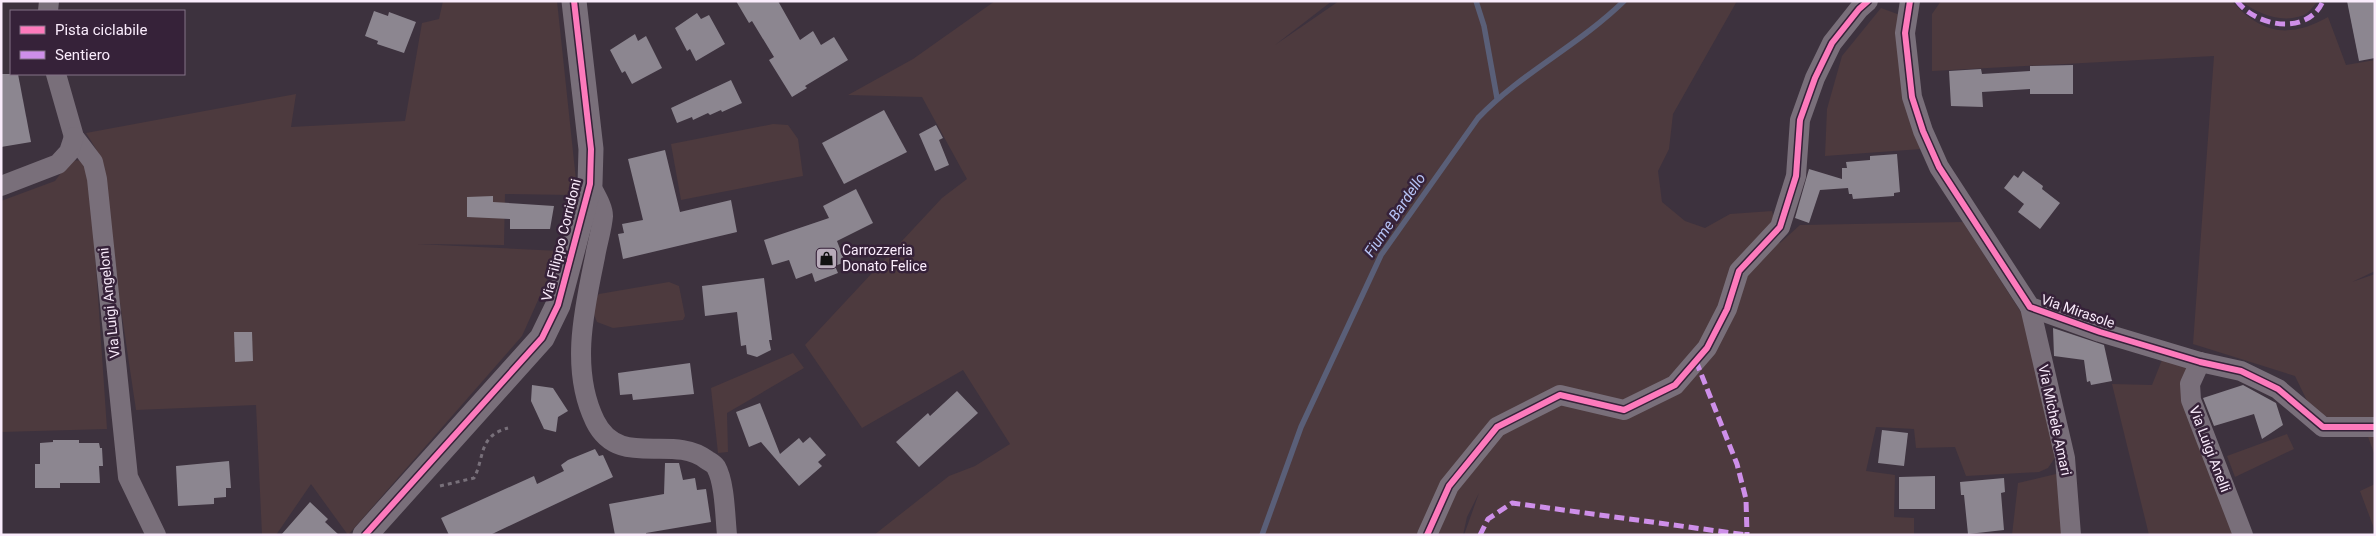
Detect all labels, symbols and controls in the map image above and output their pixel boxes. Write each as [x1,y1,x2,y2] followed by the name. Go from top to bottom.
[10,10,185,75] legend
[55,21,148,39] text: Pista ciclabile
[55,46,110,64] text: Sentiero
[1360,170,1430,260] water label: Fiume Bardello
[538,177,584,303] street label: Via Filippo Corridoni
[842,242,927,274] place label: Carrozzeria Donato Felice
[814,246,838,270] shop icon: Carrozzeria Donato Felice
[95,247,123,359] street label: Via Luigi Angeloni
[2039,291,2117,331] street label: Via Mirasole
[2035,363,2075,477] street label: Via Michele Amari
[2186,404,2234,494] street label: Via Luigi Anelli

